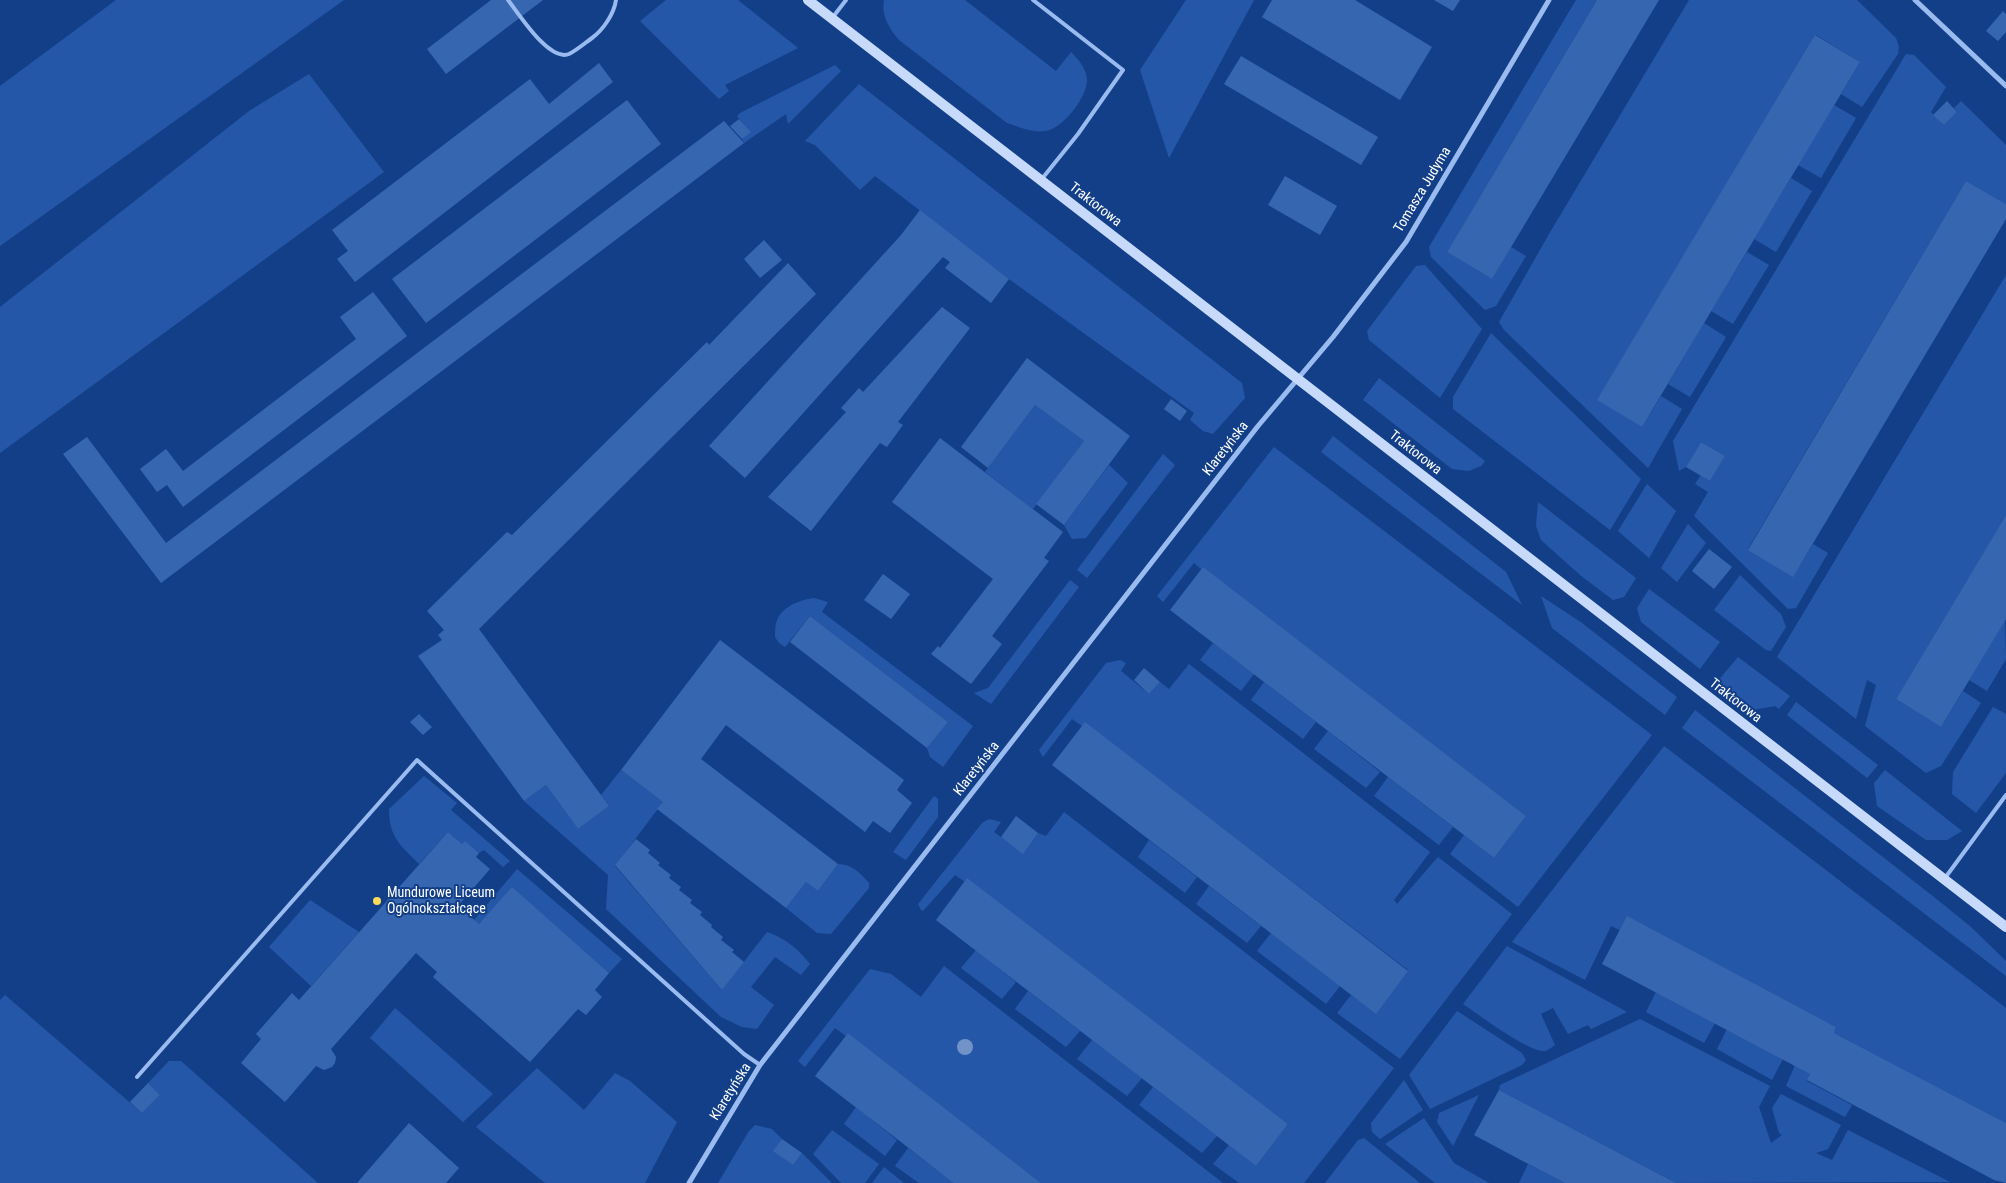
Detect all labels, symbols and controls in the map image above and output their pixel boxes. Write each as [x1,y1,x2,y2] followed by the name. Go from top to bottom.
[1391,144,1455,236] street label: Tomasza Judyma
[1065,179,1125,231] street label: Traktorowa
[1200,418,1252,480] street label: Klaretyńska
[1385,427,1445,479] street label: Traktorowa
[1705,675,1765,727] street label: Traktorowa
[951,738,1003,800] street label: Klaretyńska
[387,885,495,918] place label: Mundurowe Liceum Ogólnokształcące
[371,895,383,907] marker: Mundurowe Liceum Ogólnokształcące
[707,1060,755,1124] street label: Klaretyńska

